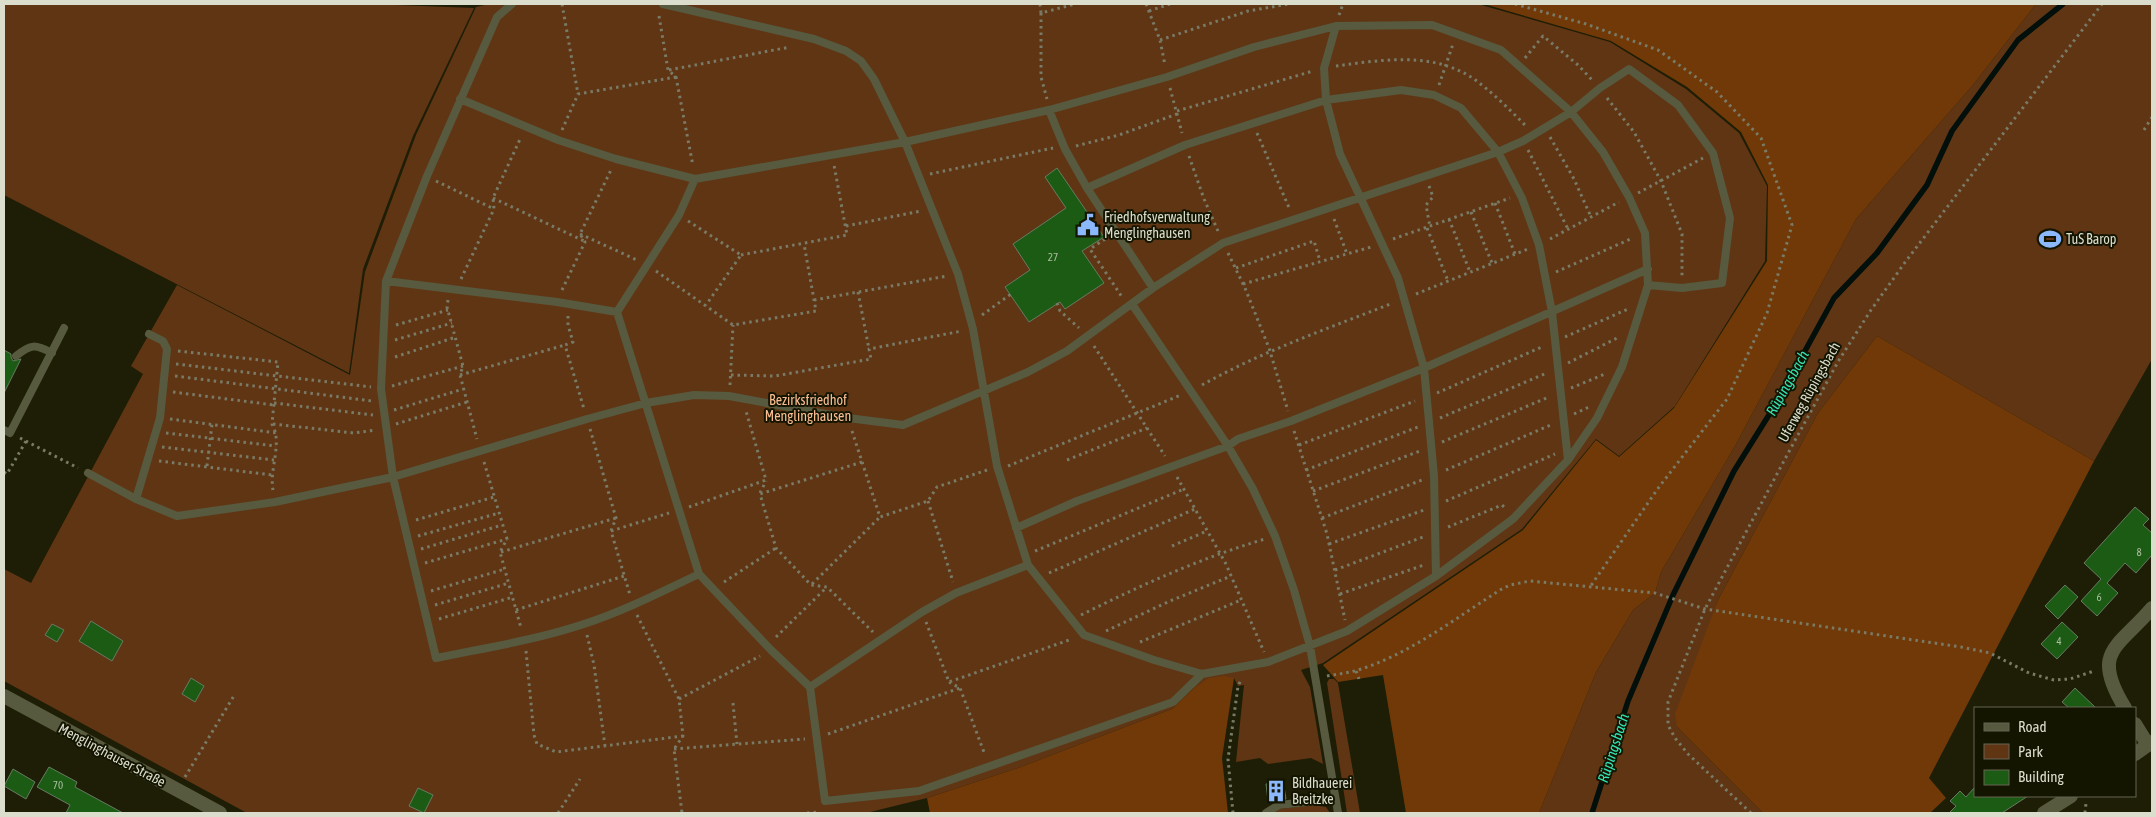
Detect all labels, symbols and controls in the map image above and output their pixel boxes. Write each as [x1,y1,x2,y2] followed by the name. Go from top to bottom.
[1104,209,1210,241] place label: Friedhofsverwaltung Menglinghausen
[1075,212,1101,238] public building icon: Friedhofsverwaltung Menglinghausen
[2037,226,2063,252] sports icon: TuS Barop
[2066,231,2117,247] place label: TuS Barop
[1048,251,1058,263] house number: 27
[1775,339,1843,445] street label: Uferweg Rüpingsbach
[1762,347,1812,419] water label: Rüpingsbach
[765,392,851,424] park label: Bezirksfriedhof Menglinghausen
[2136,546,2142,558] house number: 8
[2096,591,2102,603] house number: 6
[2056,635,2062,647] house number: 4
[1974,707,2136,797] legend
[1594,711,1632,785] water label: Rüpingsbach
[2018,718,2047,735] text: Road
[56,720,168,790] street label: Menglinghauser Straße
[2018,743,2043,760] text: Park
[2018,768,2064,785] text: Building
[1292,775,1352,807] place label: Bildhauerei Breitzke
[1263,778,1289,804] building icon: Bildhauerei Breitzke
[53,779,63,791] house number: 70

